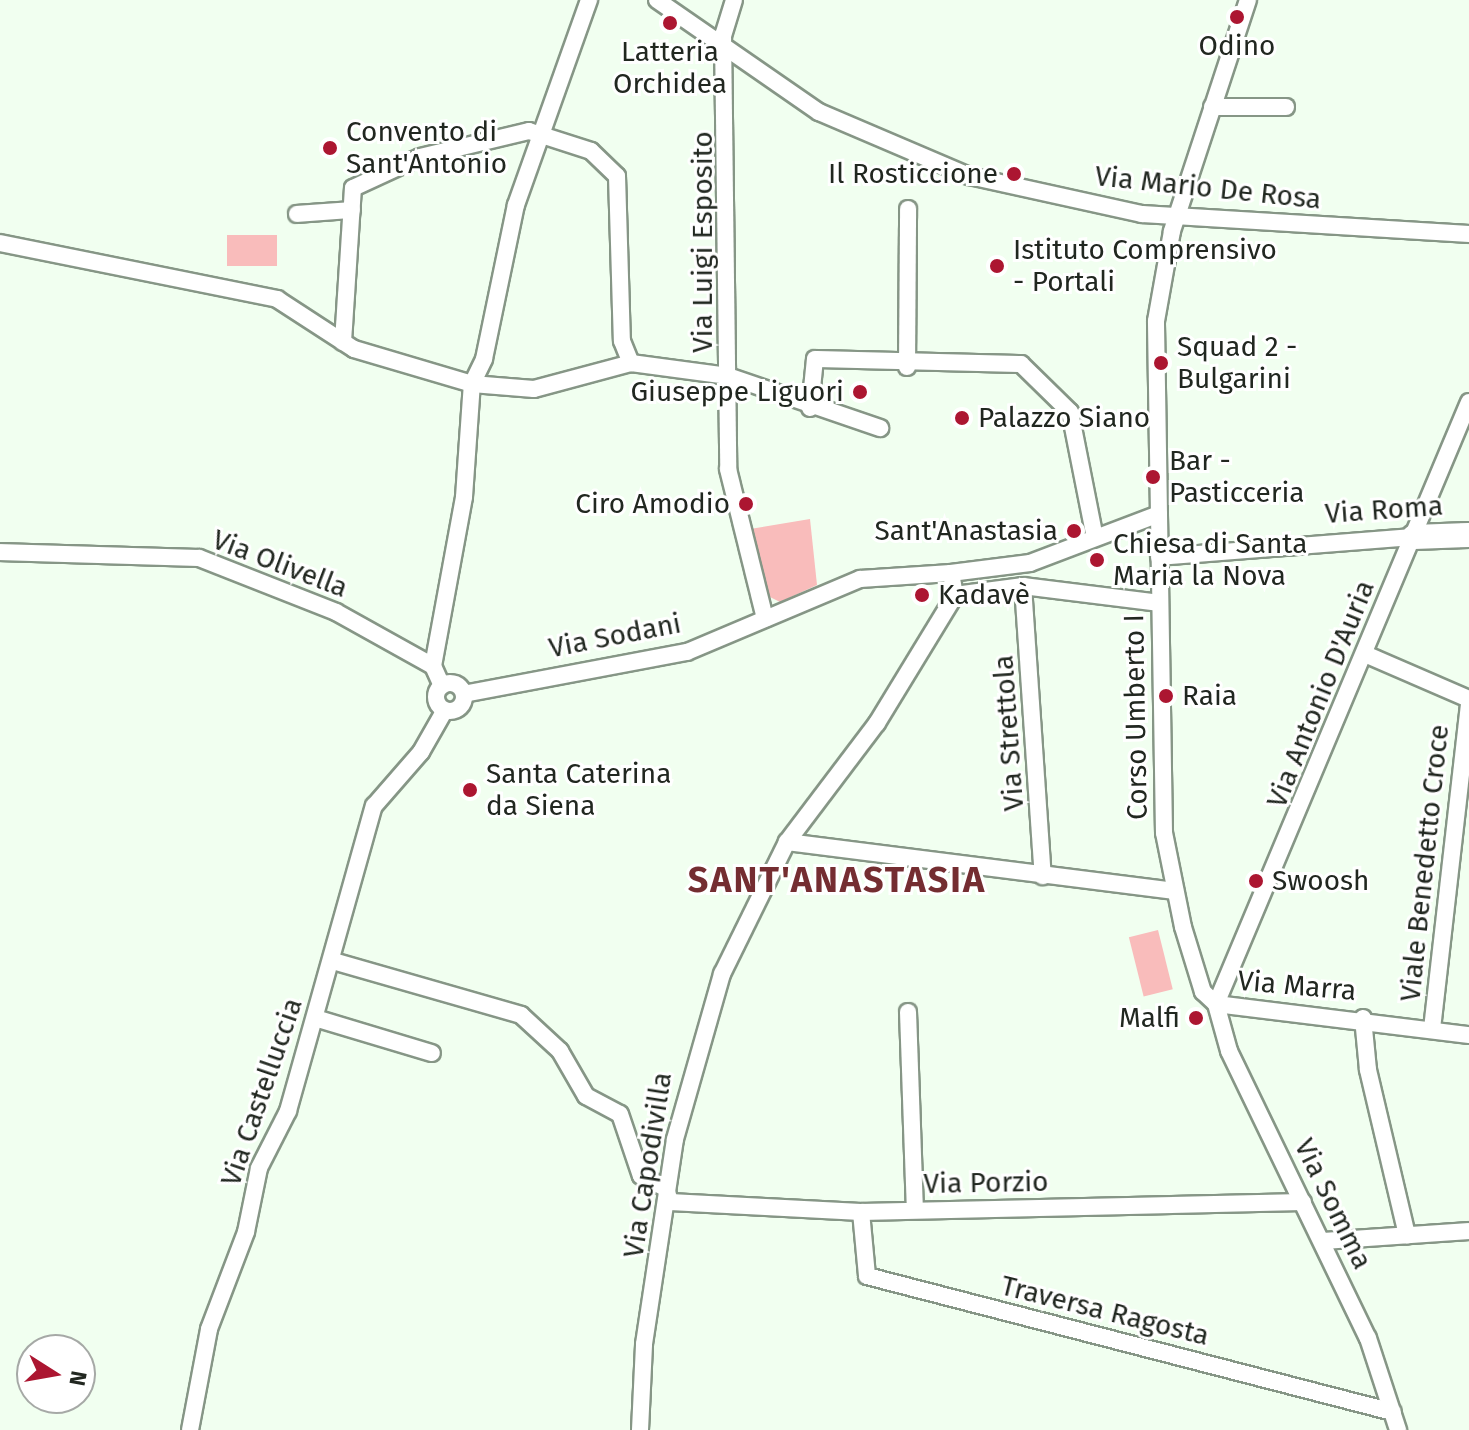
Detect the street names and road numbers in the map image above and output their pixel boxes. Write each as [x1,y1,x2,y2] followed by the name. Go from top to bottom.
[686,131,720,353] street label: Via Luigi Esposito
[1093,159,1323,217] street label: Via Mario De Rosa
[1324,489,1444,531] street label: Via Roma
[208,523,352,605] street label: Via Olivella
[1260,575,1382,813] street label: Via Antonio D'Auria
[546,607,684,665] street label: Via Sodani
[1117,614,1155,820] street label: Corso Umberto I
[987,654,1031,812] street label: Via Strettola
[1394,723,1456,1003] street label: Viale Benedetto Croce
[1236,964,1358,1008] street label: Via Marra
[214,994,310,1190] street label: Via Castelluccia
[617,1070,679,1260] street label: Via Capodivilla
[1287,1133,1379,1275] street label: Via Somma
[923,1165,1049,1201] street label: Via Porzio
[997,1269,1213,1353] street label: Traversa Ragosta

